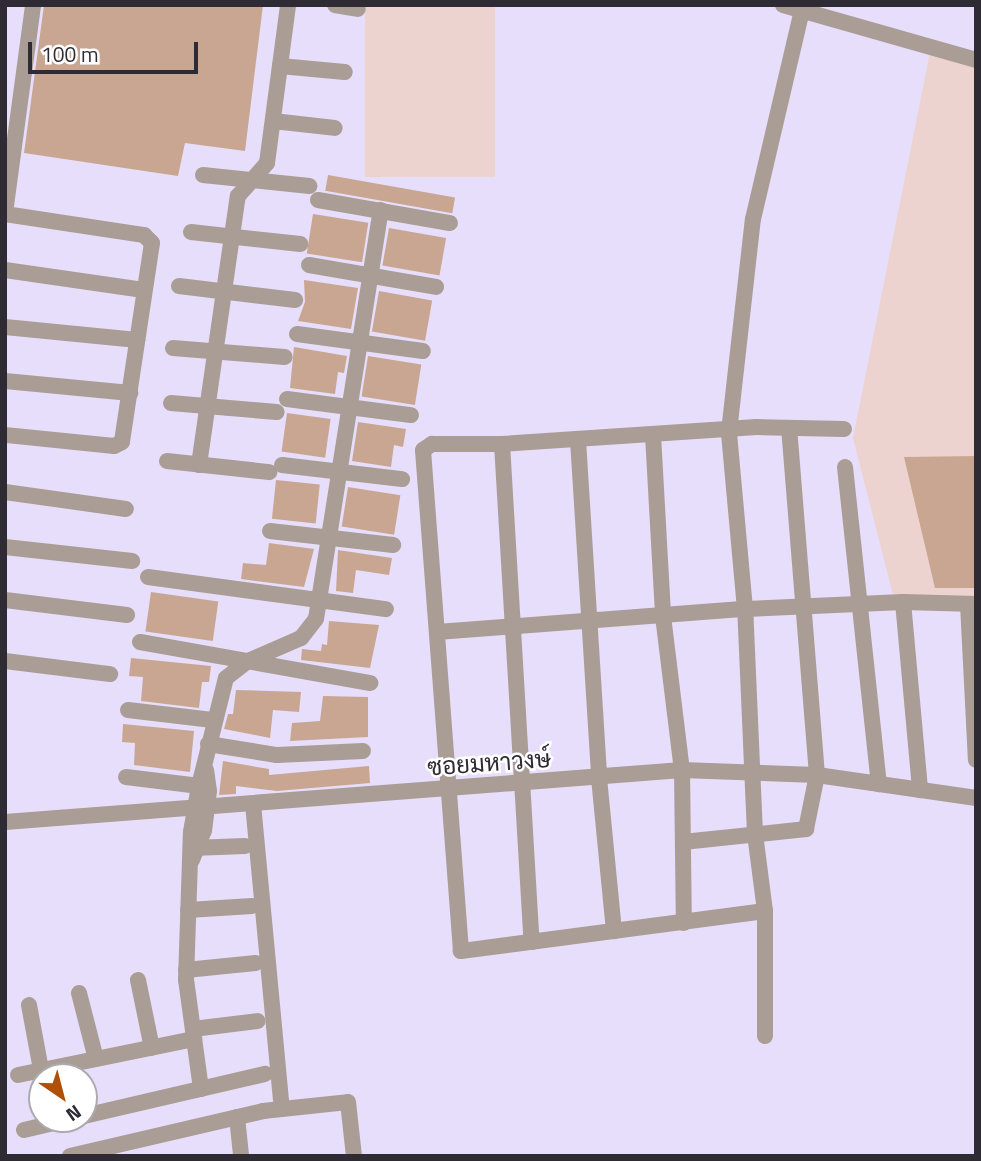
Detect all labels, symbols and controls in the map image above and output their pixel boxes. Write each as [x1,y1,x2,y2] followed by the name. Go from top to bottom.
[32,28,201,72] scale bar
[41,38,98,70] text: 100 m
[426,744,552,782] street label: ซอยมหาวงษ์
[28,1063,98,1133] north arrow
[60,1098,88,1130] text: N

